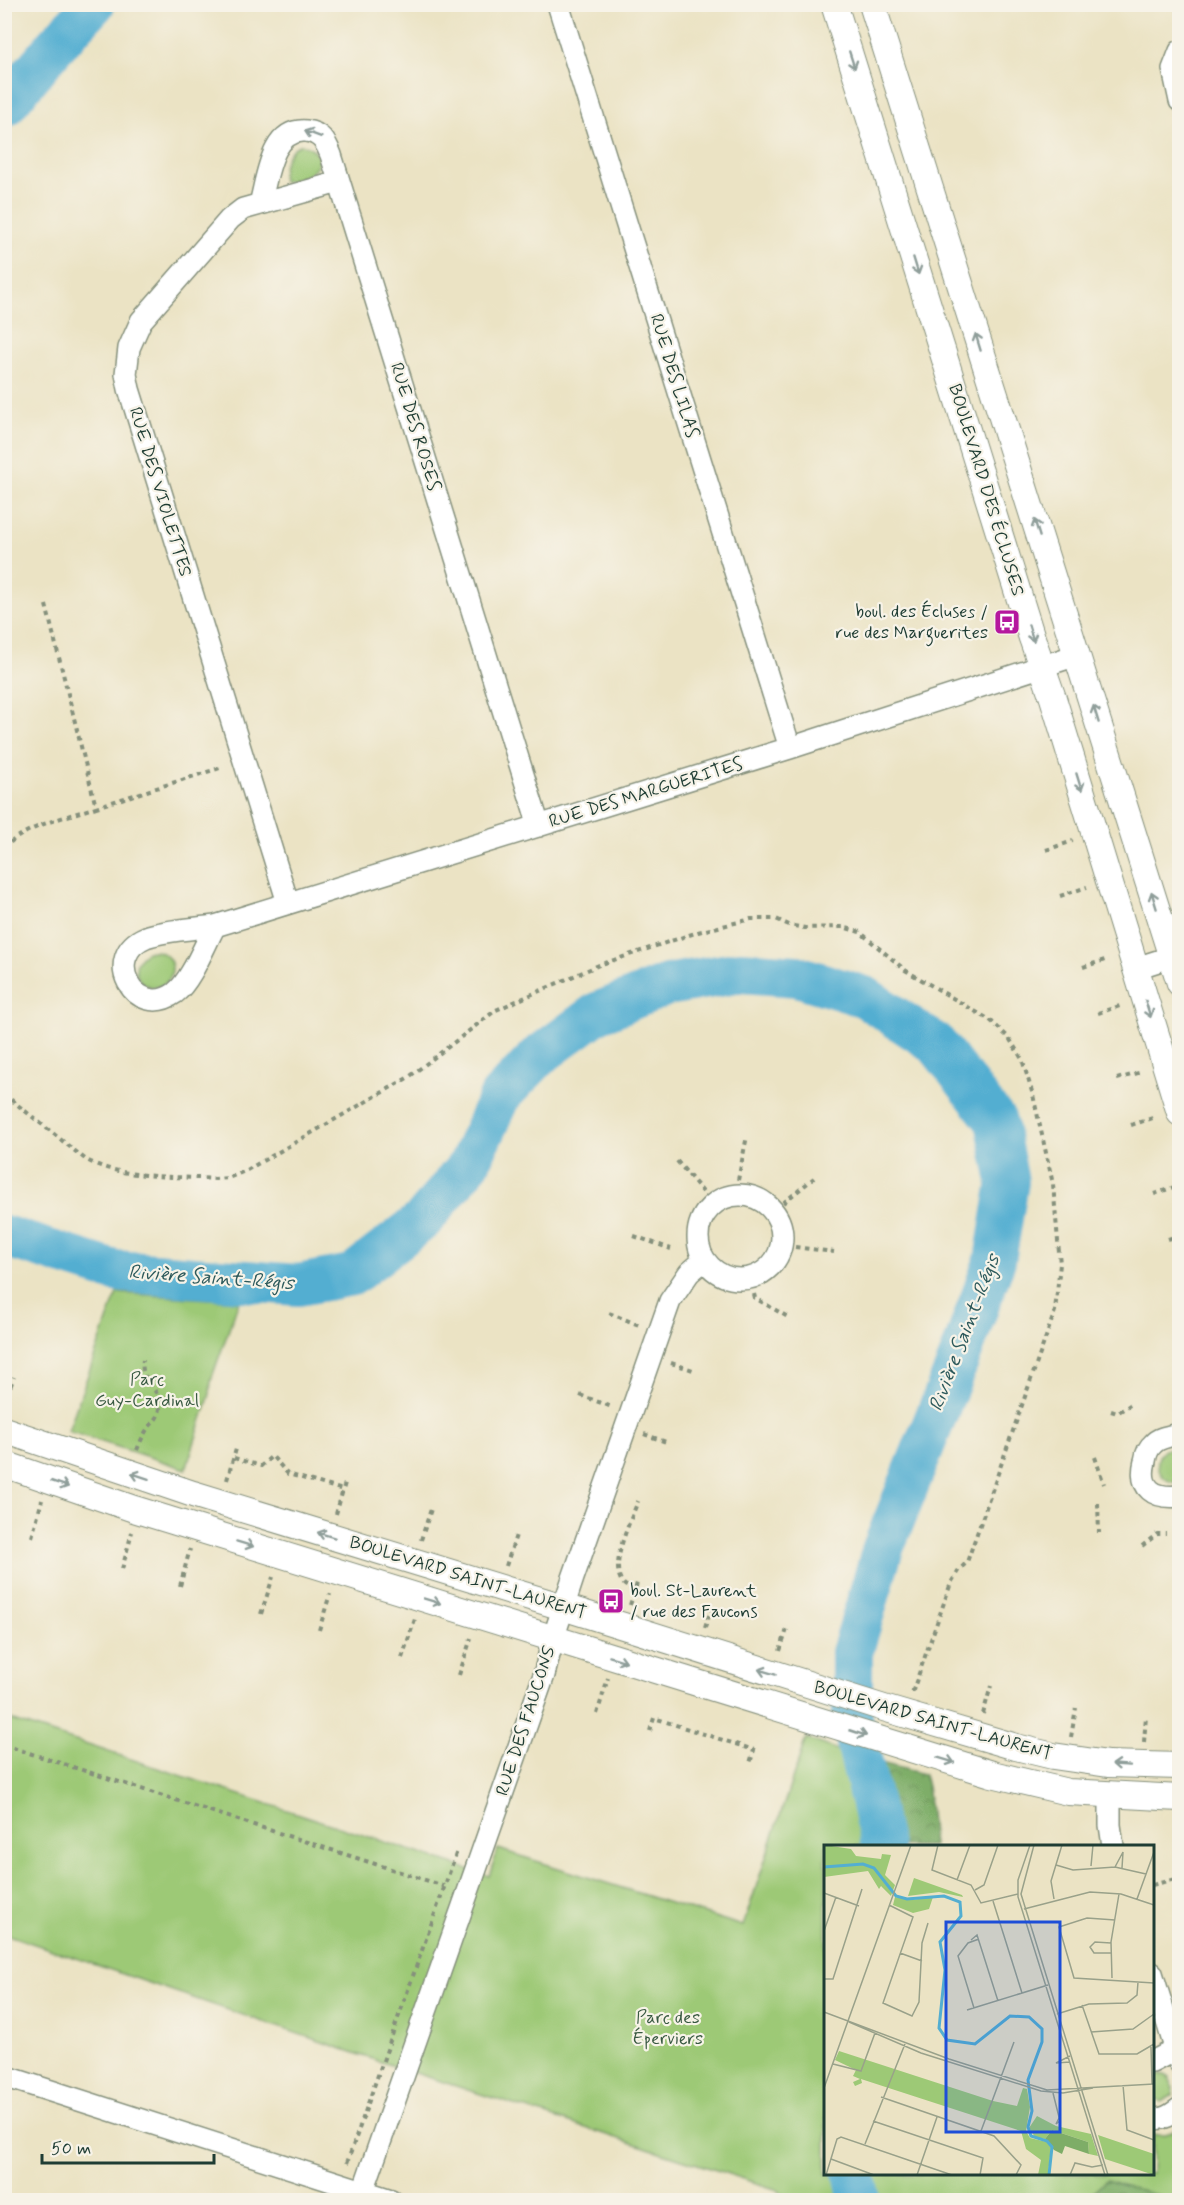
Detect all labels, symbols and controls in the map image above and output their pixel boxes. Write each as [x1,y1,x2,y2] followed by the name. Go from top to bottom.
[847,50,858,69] one-way arrow
[304,128,322,139] one-way arrow
[912,256,923,275] one-way arrow
[644,311,704,441] street label: RUE DES LILAS
[972,333,983,352] one-way arrow
[384,360,446,494] street label: RUE DES ROSES
[942,381,1030,599] street label: BOULEVARD DES ÉCLUSES
[123,404,197,580] street label: RUE DES VIOLETTES
[1031,519,1042,538] one-way arrow
[836,600,988,647] place label: boul. des Écluses / rue des Marguerites
[992,607,1022,637] bus stop icon: boul. des Écluses / rue des Marguerites
[1026,623,1037,642] one-way arrow
[1090,705,1101,724] one-way arrow
[546,752,746,834] street label: RUE DES MARGUERITES
[1074,772,1085,791] one-way arrow
[1148,891,1159,910] one-way arrow
[1143,999,1154,1018] one-way arrow
[923,1249,1008,1415] water label: Rivière Saint-Régis
[127,1259,297,1297] water label: Rivière Saint-Régis
[95,1368,199,1413] park label: Parc Guy-Cardinal
[131,1470,150,1481] one-way arrow
[50,1479,69,1490] one-way arrow
[317,1529,336,1540] one-way arrow
[346,1530,590,1626] street label: BOULEVARD SAINT-LAURENT
[235,1539,254,1550] one-way arrow
[630,1579,758,1624] place label: boul. St-Laurent / rue des Faucons
[596,1586,626,1616] bus stop icon: boul. St-Laurent / rue des Faucons
[422,1596,441,1607] one-way arrow
[490,1643,562,1799] street label: RUE DES FAUCONS
[608,1654,627,1665] one-way arrow
[758,1666,777,1677] one-way arrow
[811,1675,1055,1767] street label: BOULEVARD SAINT-LAURENT
[848,1728,867,1739] one-way arrow
[936,1755,955,1766] one-way arrow
[1112,1759,1132,1770] one-way arrow
[824,1845,1154,2175] inset map
[633,2006,703,2051] park label: Parc des Éperviers
[42,2127,214,2165] scale bar
[51,2137,91,2161] text: 50 m

